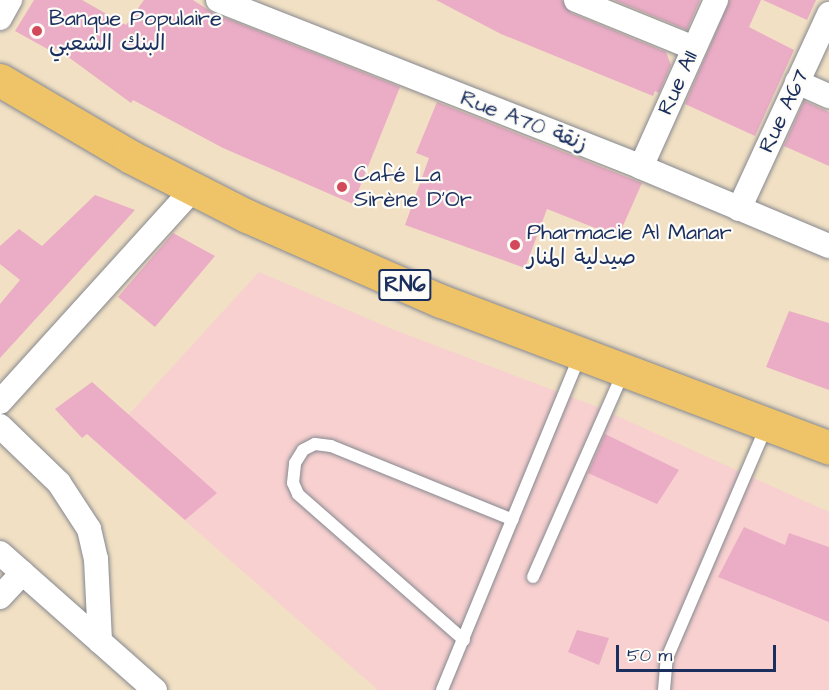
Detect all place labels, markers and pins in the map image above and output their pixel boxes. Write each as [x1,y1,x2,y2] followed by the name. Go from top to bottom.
[49,5,222,56] place label: Banque Populaire البنك الشعبي
[30,24,44,38] marker: Banque Populaire البنك الشعبي
[354,161,472,212] place label: Café La Sirène D'Or
[335,180,349,194] marker: Café La Sirène D'Or
[527,219,732,270] place label: Pharmacie Al Manar صيدلية المنار
[508,238,522,252] marker: Pharmacie Al Manar صيدلية المنار

